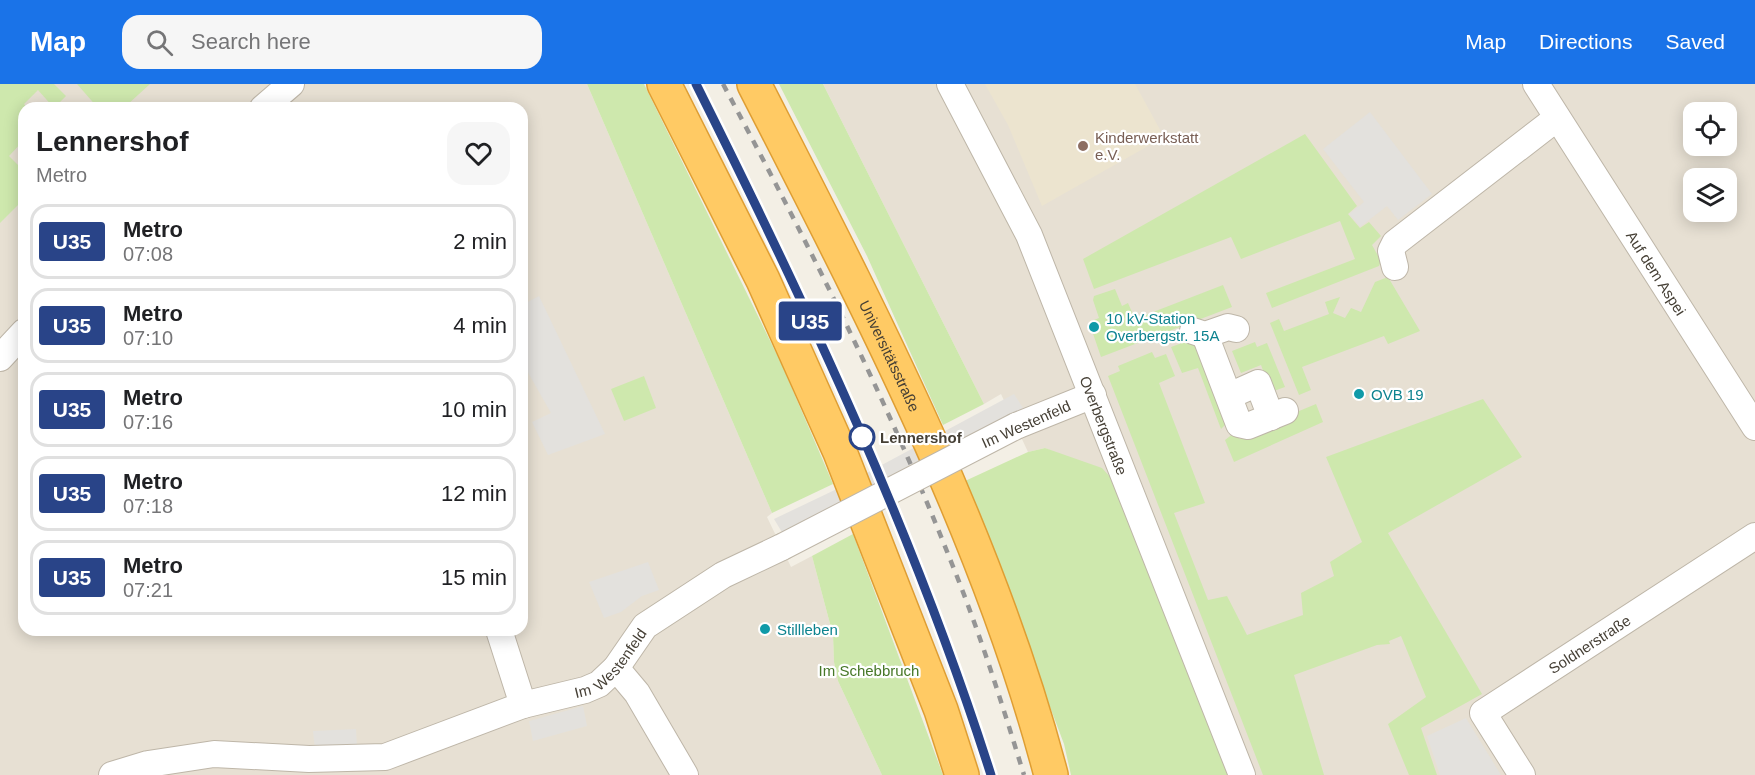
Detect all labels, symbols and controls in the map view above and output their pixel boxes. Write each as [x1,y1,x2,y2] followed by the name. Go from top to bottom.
[122,15,542,69] search box
[30,26,86,57] text: Map
[143,26,176,59] icon: search
[191,29,311,54] text: Search here
[1465,30,1506,53] text: Map
[1539,30,1632,53] text: Directions
[1665,30,1725,53] text: Saved
[1683,102,1737,222] map controls
[1683,102,1737,156] button: locate
[447,122,510,185] button: heart
[36,126,188,157] text: Lennershof
[1095,129,1199,163] place label: Kinderwerkstatt e.V.
[1076,139,1090,153] marker: Kinderwerkstatt e.V.
[36,164,87,186] text: Metro
[1683,168,1737,222] button: layers
[123,217,183,242] text: Metro
[1623,227,1690,318] street label: Auf dem Aspei
[453,229,507,254] text: 2 min
[53,230,91,253] text: U35
[123,243,173,265] text: 07:08
[856,297,924,414] street label: Universitätsstraße
[123,301,183,326] text: Metro
[776,302,844,340] line badge: U35
[791,310,829,333] text: U35
[1106,310,1219,344] place label: 10 kV-Station Overbergstr. 15A
[453,313,507,338] text: 4 min
[53,314,91,337] text: U35
[1087,320,1101,334] marker: 10 kV-Station Overbergstr. 15A
[123,327,173,349] text: 07:10
[1077,373,1131,477] street label: Overbergstraße
[123,385,183,410] text: Metro
[1371,386,1424,403] place label: OVB 19
[1352,387,1366,401] marker: OVB 19
[441,397,507,422] text: 10 min
[979,397,1073,451] street label: Im Westenfeld
[53,398,91,421] text: U35
[123,411,173,433] text: 07:16
[849,424,875,450] marker: Lennershof
[880,429,963,446] place label: Lennershof
[123,469,183,494] text: Metro
[441,481,507,506] text: 12 min
[53,482,91,505] text: U35
[123,495,173,517] text: 07:18
[123,553,183,578] text: Metro
[441,565,507,590] text: 15 min
[53,566,91,589] text: U35
[123,579,173,601] text: 07:21
[1545,611,1633,677] street label: Soldnerstraße
[777,621,838,638] place label: Stillleben
[758,622,772,636] marker: Stillleben
[573,625,649,701] street label: Im Westenfeld
[819,662,919,679] park label: Im Schebbruch

